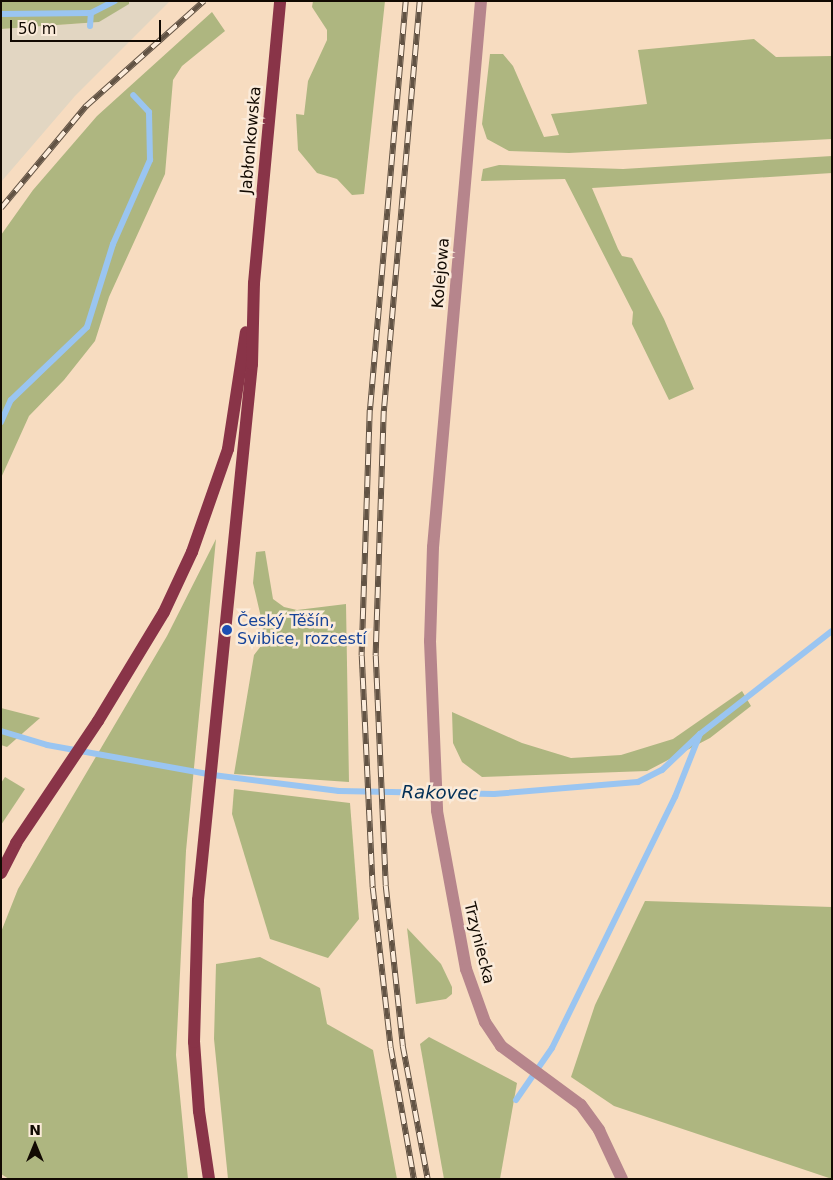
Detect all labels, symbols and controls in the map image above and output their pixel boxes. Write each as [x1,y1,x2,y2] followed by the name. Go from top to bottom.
[12,10,164,42] scale bar
[18,20,56,38] text: 50 m
[237,85,265,195] street label: Jabłonkowska
[428,237,454,309] street label: Kolejowa
[237,611,367,649] place label: Český Těšín, Svibice, rozcestí
[221,624,233,636] marker: Český Těšín, Svibice, rozcestí
[402,782,478,804] water label: Rakovec
[460,900,498,986] street label: Trzyniecka
[10,1120,60,1170] north arrow
[29,1122,41,1138] text: N

